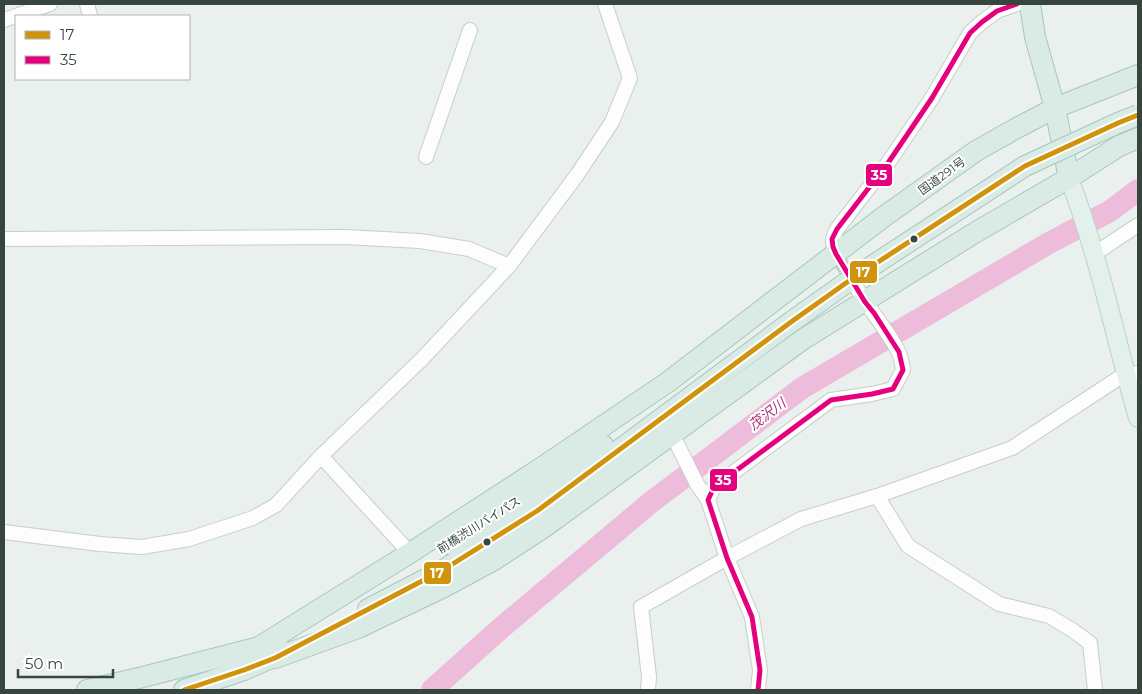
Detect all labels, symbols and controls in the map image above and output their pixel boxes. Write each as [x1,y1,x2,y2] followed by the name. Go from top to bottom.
[15,15,190,80] legend
[60,25,74,44] text: 17
[60,50,77,69] text: 35
[915,154,968,198] street label: 国道291号
[865,163,893,187] line badge: 35
[870,166,887,184] text: 35
[909,234,919,244] unlabelled marker
[849,260,878,284] line badge: 17
[856,263,870,281] text: 17
[745,393,791,434] water label: 茂沢川
[709,468,738,492] line badge: 35
[714,471,731,489] text: 35
[434,493,523,556] street label: 前橋渋川バイパス
[482,537,492,547] unlabelled marker
[423,561,452,585] line badge: 17
[430,564,444,582] text: 17
[18,646,112,678] scale bar
[25,654,63,673] text: 50 m

